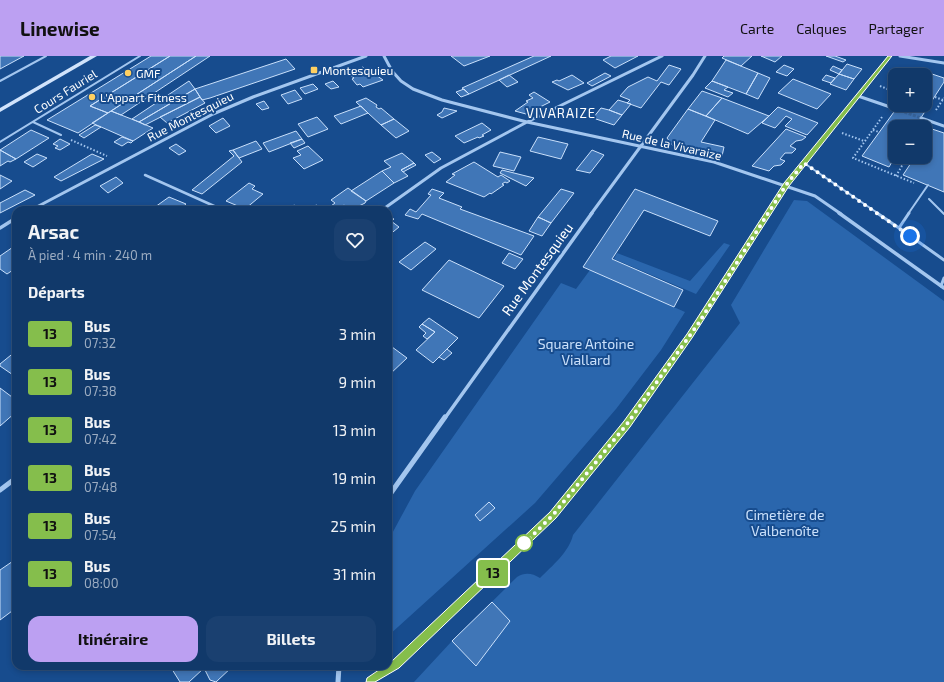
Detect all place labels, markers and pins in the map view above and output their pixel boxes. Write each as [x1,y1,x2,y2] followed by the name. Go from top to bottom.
[322,63,393,77] place label: Montesquieu
[309,65,319,75] marker: Montesquieu
[136,66,161,80] place label: GMF
[123,68,133,78] marker: GMF
[100,90,187,104] place label: L'Appart Fitness
[87,92,97,102] marker: L'Appart Fitness
[515,534,533,552] unlabelled marker

